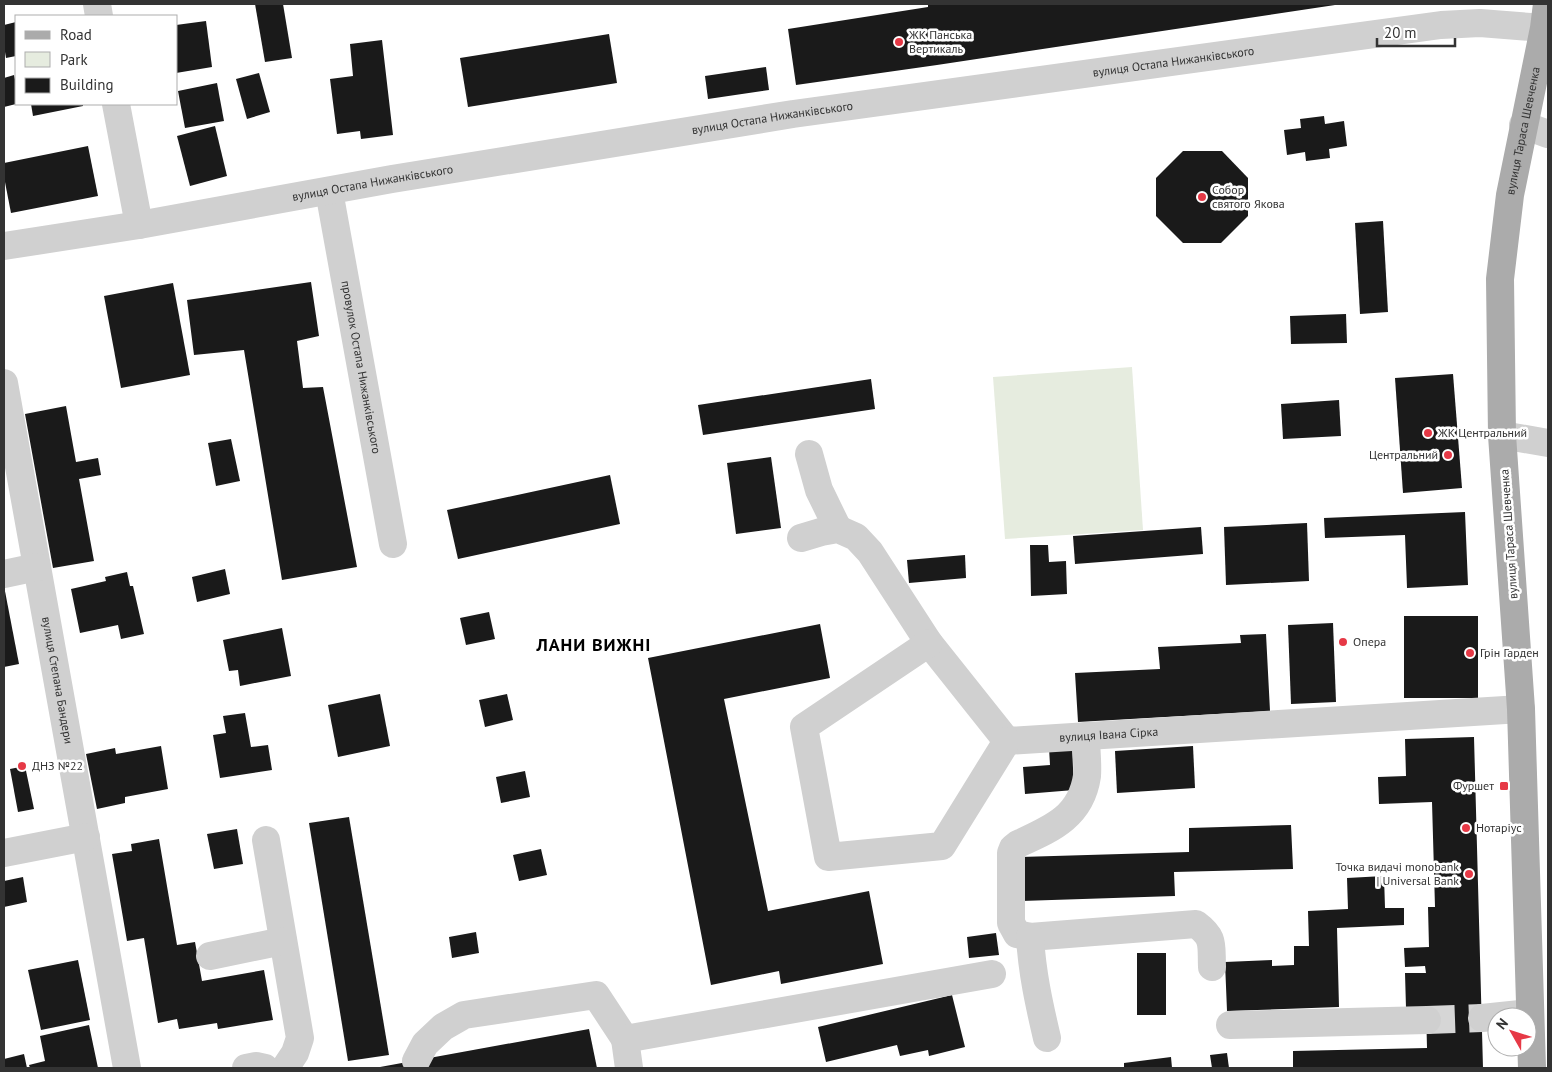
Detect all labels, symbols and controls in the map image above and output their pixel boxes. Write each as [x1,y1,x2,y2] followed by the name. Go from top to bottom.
[15,15,178,105] legend
[1377,15,1454,47] scale bar
[1384,23,1417,42] text: 20 m
[60,25,92,44] text: Road
[908,27,972,56] place label: ЖК Панська Вертикаль
[893,36,905,48] marker: ЖК Панська Вертикаль
[1092,43,1255,80] street label: вулиця Остапа Нижанківського
[60,50,88,69] text: Park
[1502,65,1543,196] street label: вулиця Тараса Шевченка
[60,75,114,94] text: Building
[691,98,854,137] street label: вулиця Остапа Нижанківського
[291,161,454,204] street label: вулиця Остапа Нижанківського
[1212,182,1285,211] place label: Собор святого Якова
[1196,191,1208,203] marker: Собор святого Якова
[338,279,384,455] street label: провулок Остапа Нижанківського
[1437,425,1527,440] place label: ЖК Центральний
[1422,427,1434,439] marker: ЖК Центральний
[1369,447,1438,462] place label: Центральний
[1442,449,1454,461] marker: Центральний
[1496,469,1521,599] street label: вулиця Тараса Шевченка
[39,615,77,745] street label: вулиця Степана Бандери
[536,633,651,656] district label: ЛАНИ ВИЖНІ
[1353,634,1386,649] place label: Опера
[1337,636,1349,648] marker: Опера
[1480,645,1539,660] place label: Грін Гарден
[1464,647,1476,659] marker: Грін Гарден
[1059,724,1159,745] street label: вулиця Івана Сірка
[32,758,83,773] place label: ДНЗ №22
[16,760,28,772] marker: ДНЗ №22
[1453,778,1494,793] place label: Фуршет
[1498,780,1510,792] marker: Фуршет
[1476,820,1522,835] place label: Нотаріус
[1460,822,1472,834] marker: Нотаріус
[1335,859,1459,888] place label: Точка видачі monobank | Universal Bank
[1463,868,1475,880] marker: Точка видачі monobank | Universal Bank
[1487,1007,1537,1057] north arrow
[1492,1015,1512,1033] text: N

